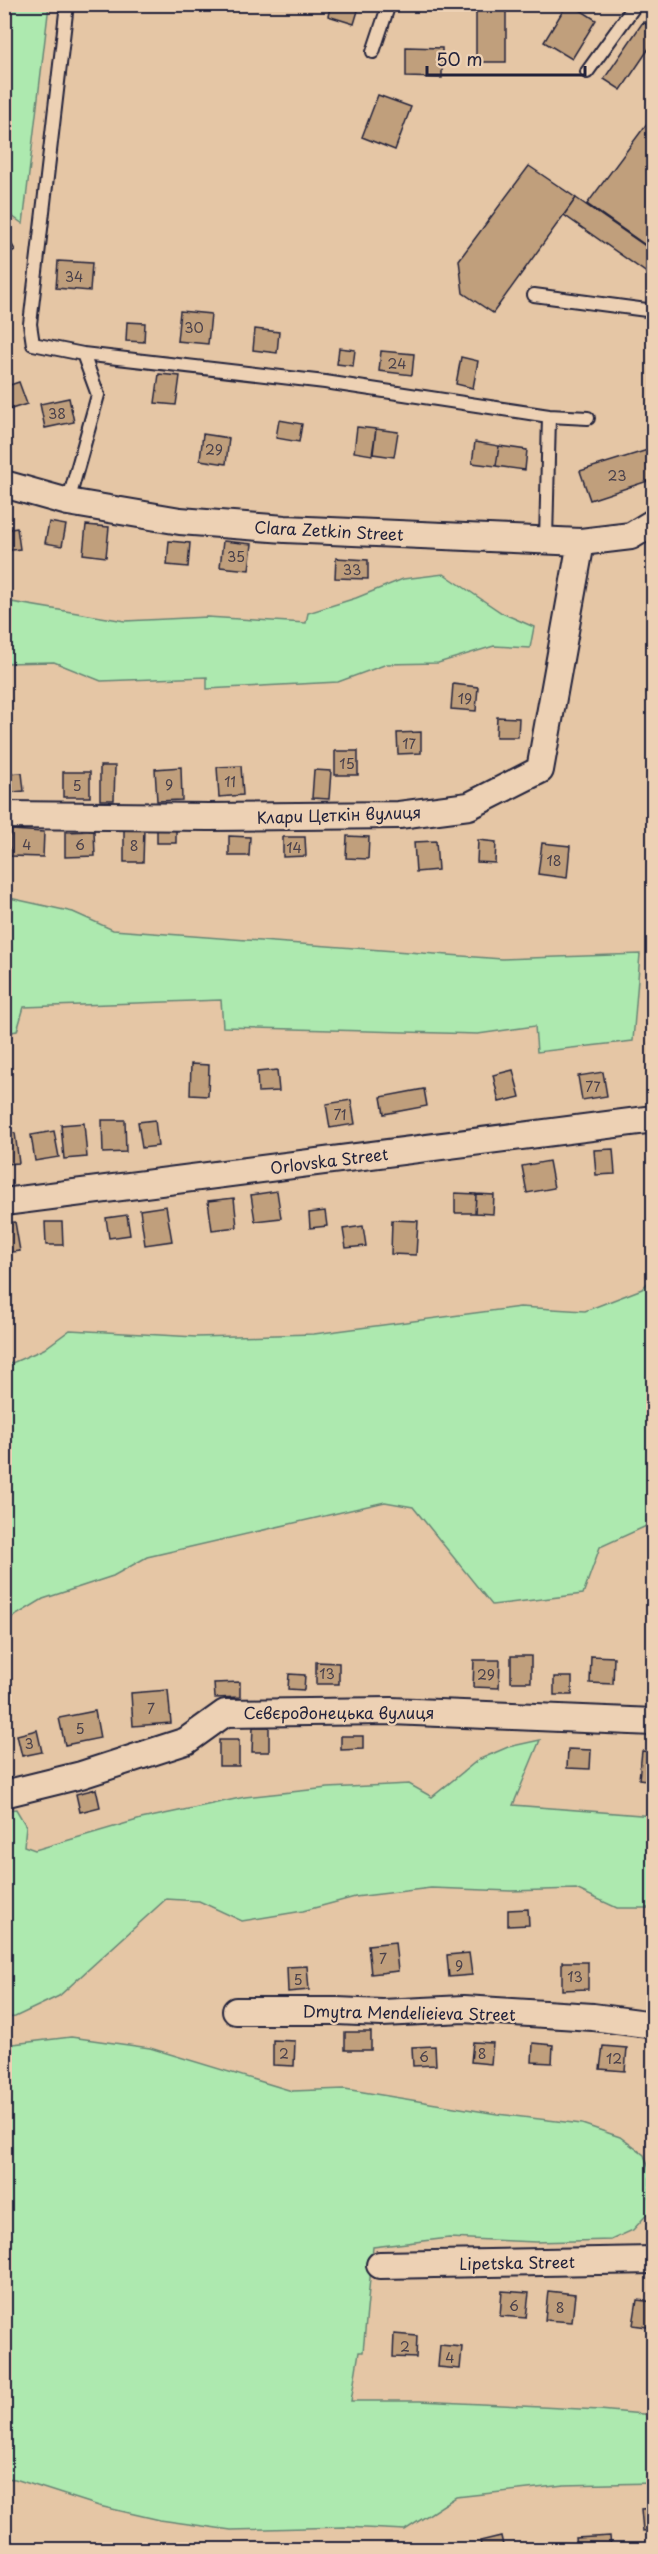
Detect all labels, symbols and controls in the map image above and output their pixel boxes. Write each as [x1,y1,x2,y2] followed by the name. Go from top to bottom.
[427,39,584,77] scale bar
[436,45,483,72] text: 50 m
[65,266,83,287] house number: 34
[184,317,204,338] house number: 30
[388,353,406,374] house number: 24
[48,403,66,424] house number: 38
[205,439,223,460] house number: 29
[608,465,626,486] house number: 23
[254,514,405,546] street label: Clara Zetkin Street
[227,546,245,567] house number: 35
[343,559,361,580] house number: 33
[458,688,472,709] house number: 19
[402,733,416,754] house number: 17
[339,753,355,774] house number: 15
[224,771,236,792] house number: 11
[165,774,173,795] house number: 9
[72,775,82,796] house number: 5
[256,799,422,829] street label: Клари Цеткін вулиця
[22,834,32,855] house number: 4
[75,834,85,855] house number: 6
[130,835,138,856] house number: 8
[286,837,302,858] house number: 14
[546,850,562,871] house number: 18
[585,1076,601,1097] house number: 77
[333,1104,347,1125] house number: 71
[269,1141,389,1179] street label: Orlovska Street
[319,1663,335,1684] house number: 13
[477,1664,495,1685] house number: 29
[147,1698,155,1719] house number: 7
[244,1700,434,1724] street label: Сєвєродонецька вулиця
[75,1718,85,1739] house number: 5
[24,1733,34,1754] house number: 3
[379,1948,387,1969] house number: 7
[455,1955,463,1976] house number: 9
[567,1966,583,1987] house number: 13
[293,1969,303,1990] house number: 5
[302,1998,516,2026] street label: Dmytra Mendelieieva Street
[279,2043,289,2064] house number: 2
[478,2043,486,2064] house number: 8
[419,2046,429,2067] house number: 6
[606,2048,622,2069] house number: 12
[459,2249,575,2275] street label: Lipetska Street
[509,2295,519,2316] house number: 6
[556,2297,564,2318] house number: 8
[400,2336,410,2357] house number: 2
[445,2347,455,2368] house number: 4

